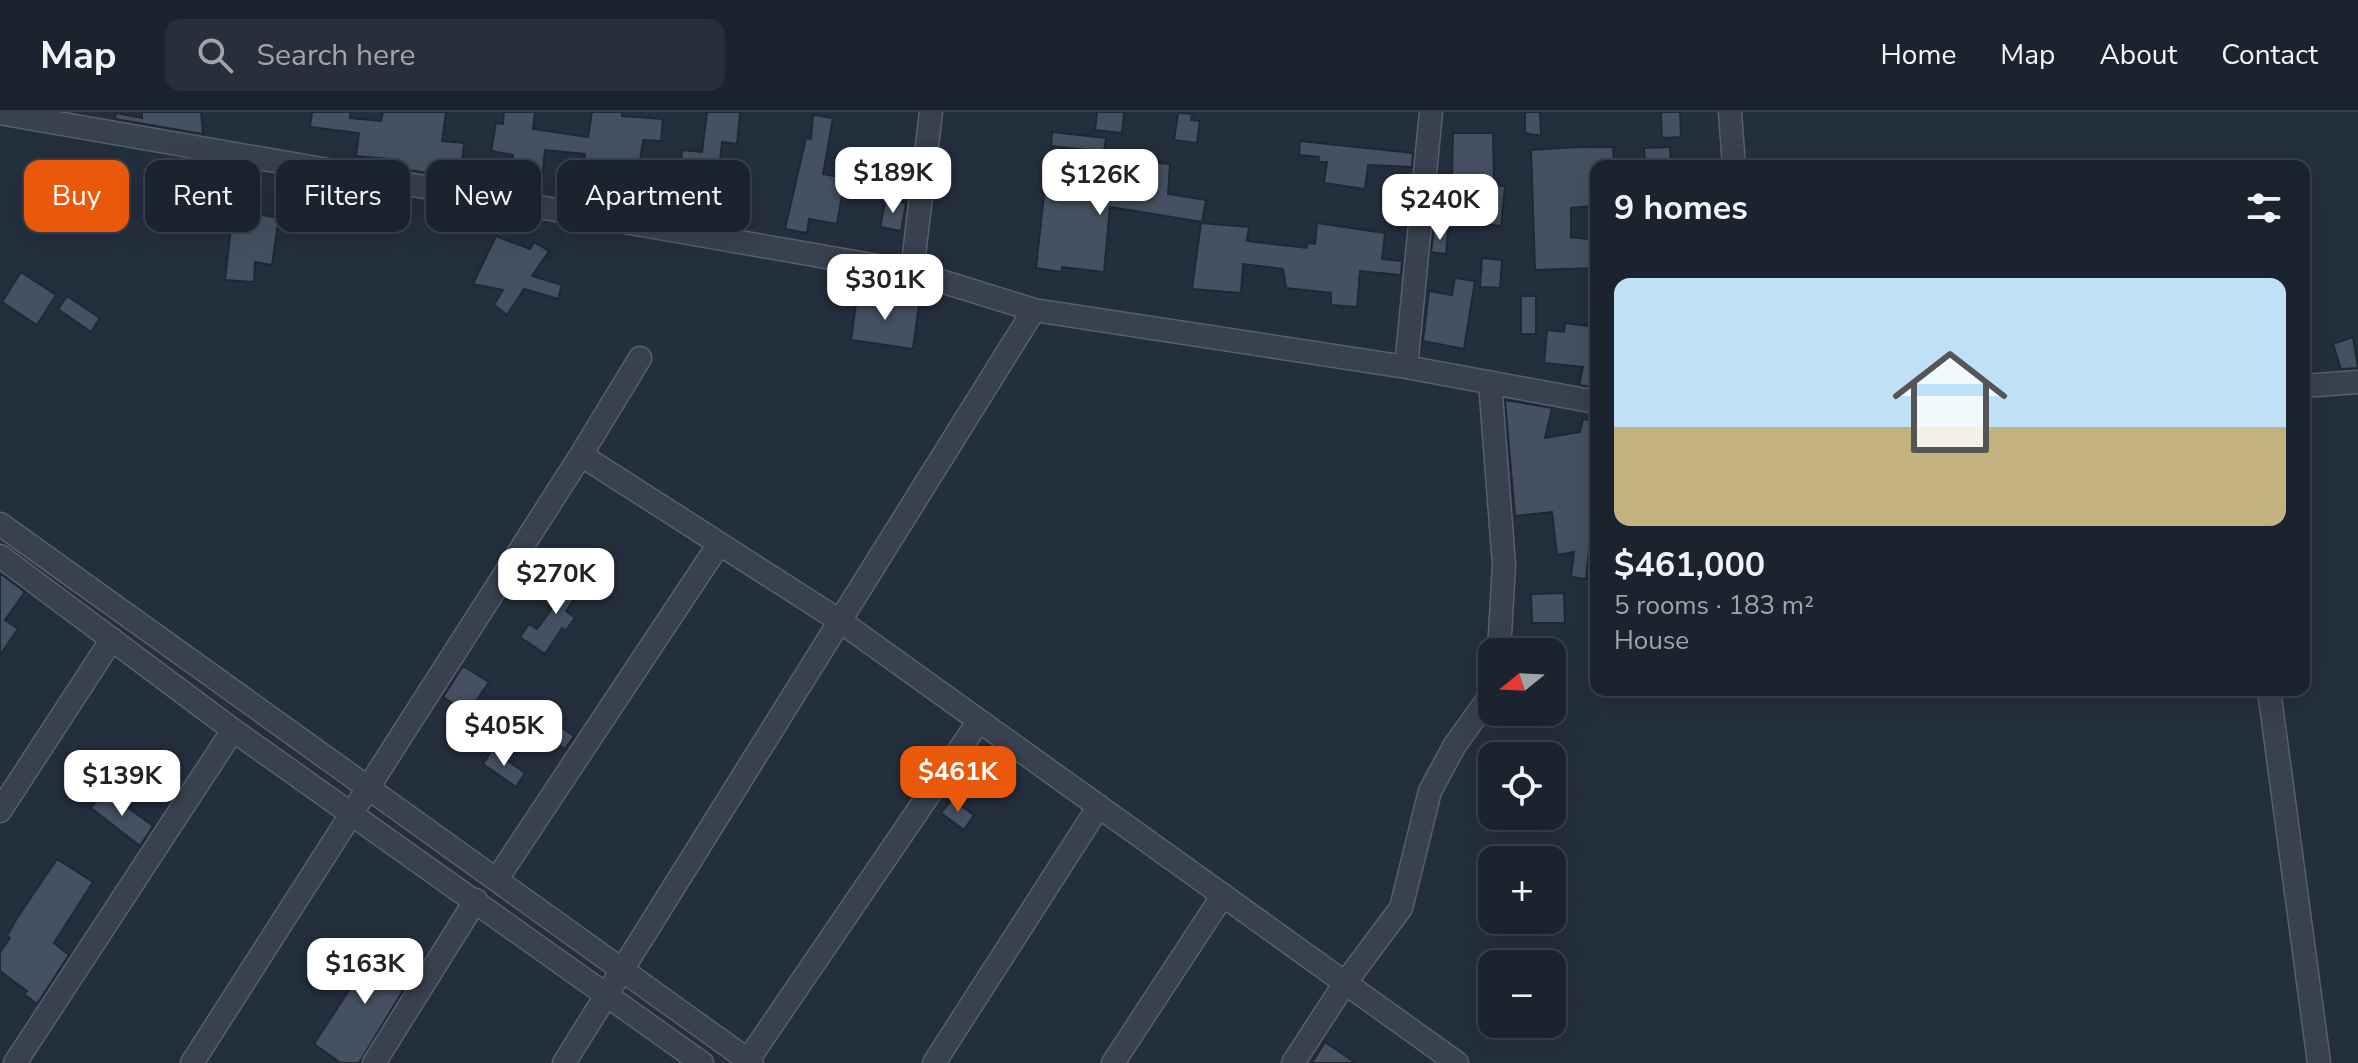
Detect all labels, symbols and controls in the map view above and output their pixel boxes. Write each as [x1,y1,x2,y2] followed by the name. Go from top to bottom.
[165,19,725,91] search box
[40,30,117,81] text: Map
[193,33,237,77] icon: search
[257,35,416,76] text: Search here
[1881,36,1956,74] text: Home
[2000,36,2055,74] text: Map
[2099,36,2177,74] text: About
[2221,36,2318,74] text: Contact
[837,147,949,215] pin: $189K
[1044,149,1156,217] pin: $126K
[853,155,933,190] text: $189K
[1060,157,1140,192] text: $126K
[24,160,129,232] chip: Buy
[145,160,260,232] chip: Rent
[276,160,410,232] chip: Filters
[426,160,541,232] chip: New
[557,160,750,232] chip: Apartment
[1384,174,1496,242] pin: $240K
[1400,182,1480,217] text: $240K
[1614,185,1748,231] text: 9 homes
[2242,186,2286,230] icon: filters
[829,254,941,322] pin: $301K
[845,262,925,297] text: $301K
[1878,330,2022,474] icon: home
[1614,542,1765,588] text: $461,000
[500,548,612,616] pin: $270K
[516,556,596,591] text: $270K
[1614,588,1814,623] text: 5 rooms · 183 m²
[1614,623,1689,658] text: House
[1478,638,1566,726] north arrow
[1478,638,1566,1038] map controls
[448,700,560,768] pin: $405K
[464,708,544,743] text: $405K
[1478,742,1566,830] button: locate
[902,746,1014,814] pin: $461K
[66,750,178,818] pin: $139K
[918,754,998,789] text: $461K
[82,758,162,793] text: $139K
[1478,846,1566,934] button: +
[309,938,421,1006] pin: $163K
[325,946,405,981] text: $163K
[1478,950,1566,1038] button: −

